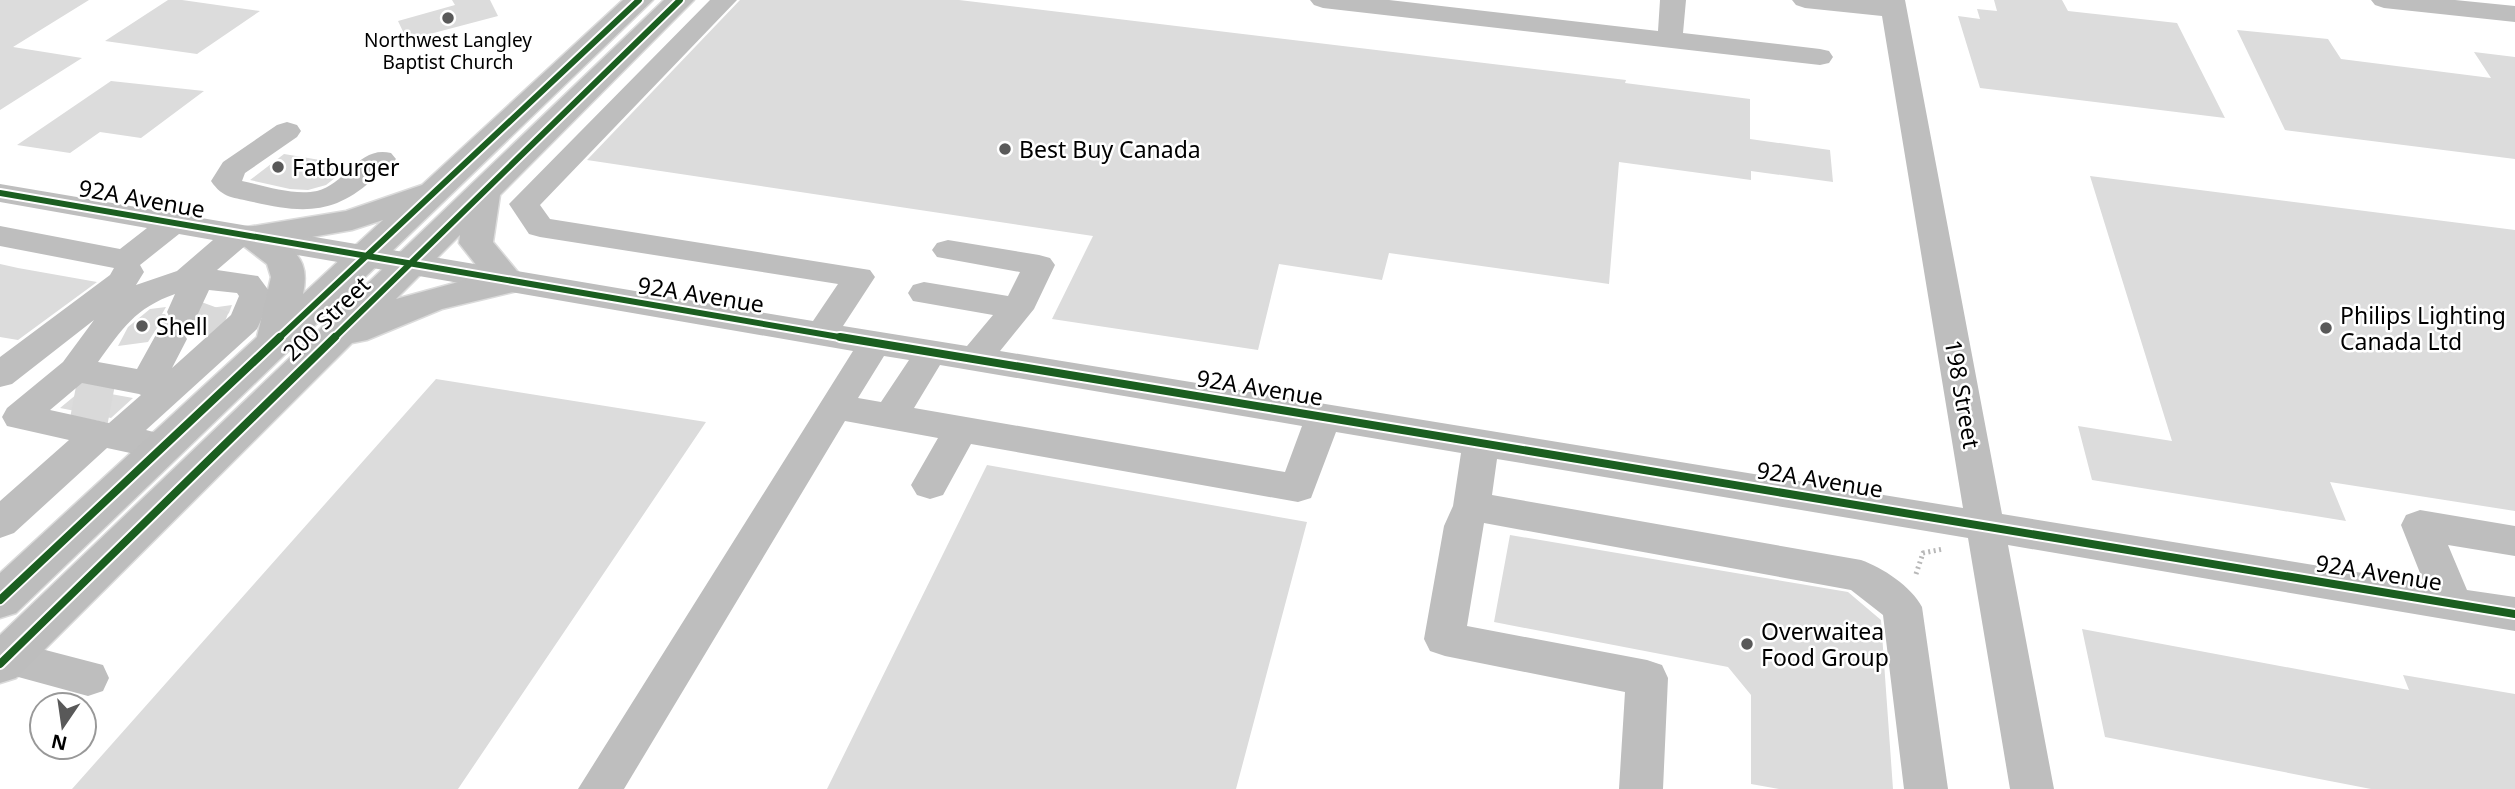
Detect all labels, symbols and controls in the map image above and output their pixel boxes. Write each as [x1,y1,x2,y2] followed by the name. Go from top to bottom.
[440,10,456,26] marker: Northwest Langley Baptist Church
[364,27,532,75] place label: Northwest Langley Baptist Church
[1019,133,1201,165] place label: Best Buy Canada
[997,141,1013,157] marker: Best Buy Canada
[292,151,400,183] place label: Fatburger
[270,159,286,175] marker: Fatburger
[76,171,208,225] street label: 92A Avenue
[275,268,377,368] street label: 200 Street
[635,268,767,320] street label: 92A Avenue
[2340,299,2506,357] place label: Philips Lighting Canada Ltd
[156,310,208,342] place label: Shell
[134,318,150,334] marker: Shell
[2318,320,2334,336] marker: Philips Lighting Canada Ltd
[1938,337,1988,451] street label: 198 Street
[1194,361,1326,413] street label: 92A Avenue
[1754,453,1886,505] street label: 92A Avenue
[2313,546,2445,598] street label: 92A Avenue
[1761,615,1889,673] place label: Overwaitea Food Group
[1739,636,1755,652] marker: Overwaitea Food Group
[28,691,98,761] north arrow
[49,728,70,757] text: N

